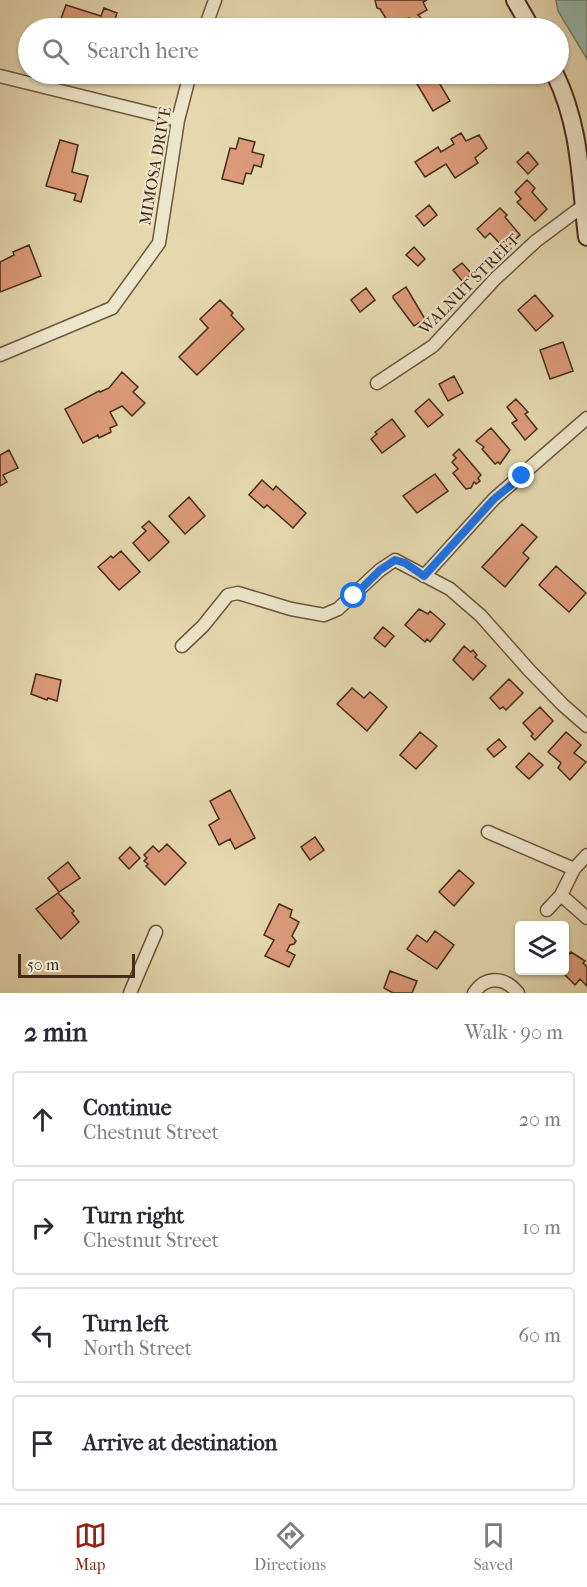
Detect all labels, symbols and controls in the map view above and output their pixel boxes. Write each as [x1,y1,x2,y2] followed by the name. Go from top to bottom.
[18,18,569,84] search box
[39,35,72,68] icon: search
[87,38,199,64] text: Search here
[135,105,175,227] street label: MIMOSA DRIVE
[414,230,523,339] street label: WALNUT STREET
[508,462,534,488] route end
[340,582,366,608] route start
[515,921,569,975] map controls
[515,921,569,975] button: layers
[18,951,135,978] scale bar
[27,955,59,974] text: 50 m
[24,1017,87,1048] text: 2 min
[465,1021,563,1044] text: Walk · 90 m
[83,1095,172,1121] text: Continue
[26,1103,59,1136] icon: ahead
[519,1108,561,1131] text: 20 m
[83,1121,219,1144] text: Chestnut Street
[83,1203,184,1229] text: Turn right
[26,1211,59,1244] icon: right
[522,1216,561,1239] text: 10 m
[83,1229,219,1252] text: Chestnut Street
[83,1311,169,1337] text: Turn left
[26,1319,59,1352] icon: left
[518,1324,561,1347] text: 60 m
[83,1337,192,1360] text: North Street
[26,1427,59,1460] icon: arrive
[83,1430,277,1456] text: Arrive at destination
[74,1519,107,1574] tab: Map
[254,1519,326,1574] tab: Directions
[474,1519,513,1574] tab: Saved

